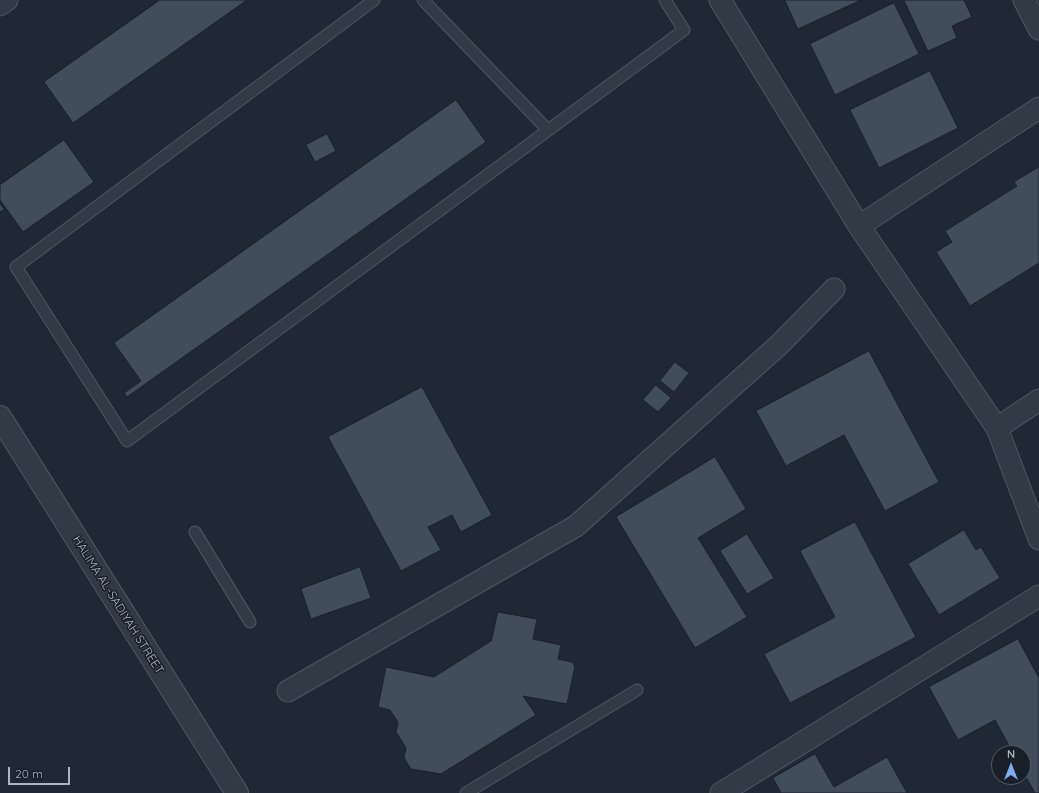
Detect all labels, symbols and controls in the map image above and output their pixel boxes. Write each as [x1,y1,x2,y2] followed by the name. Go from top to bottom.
[69,533,167,677] street label: HALIMA AL-SADIYAH STREET
[991,745,1031,785] north arrow
[1007,747,1015,761] text: N
[10,759,72,785] scale bar
[15,766,43,781] text: 20 m

